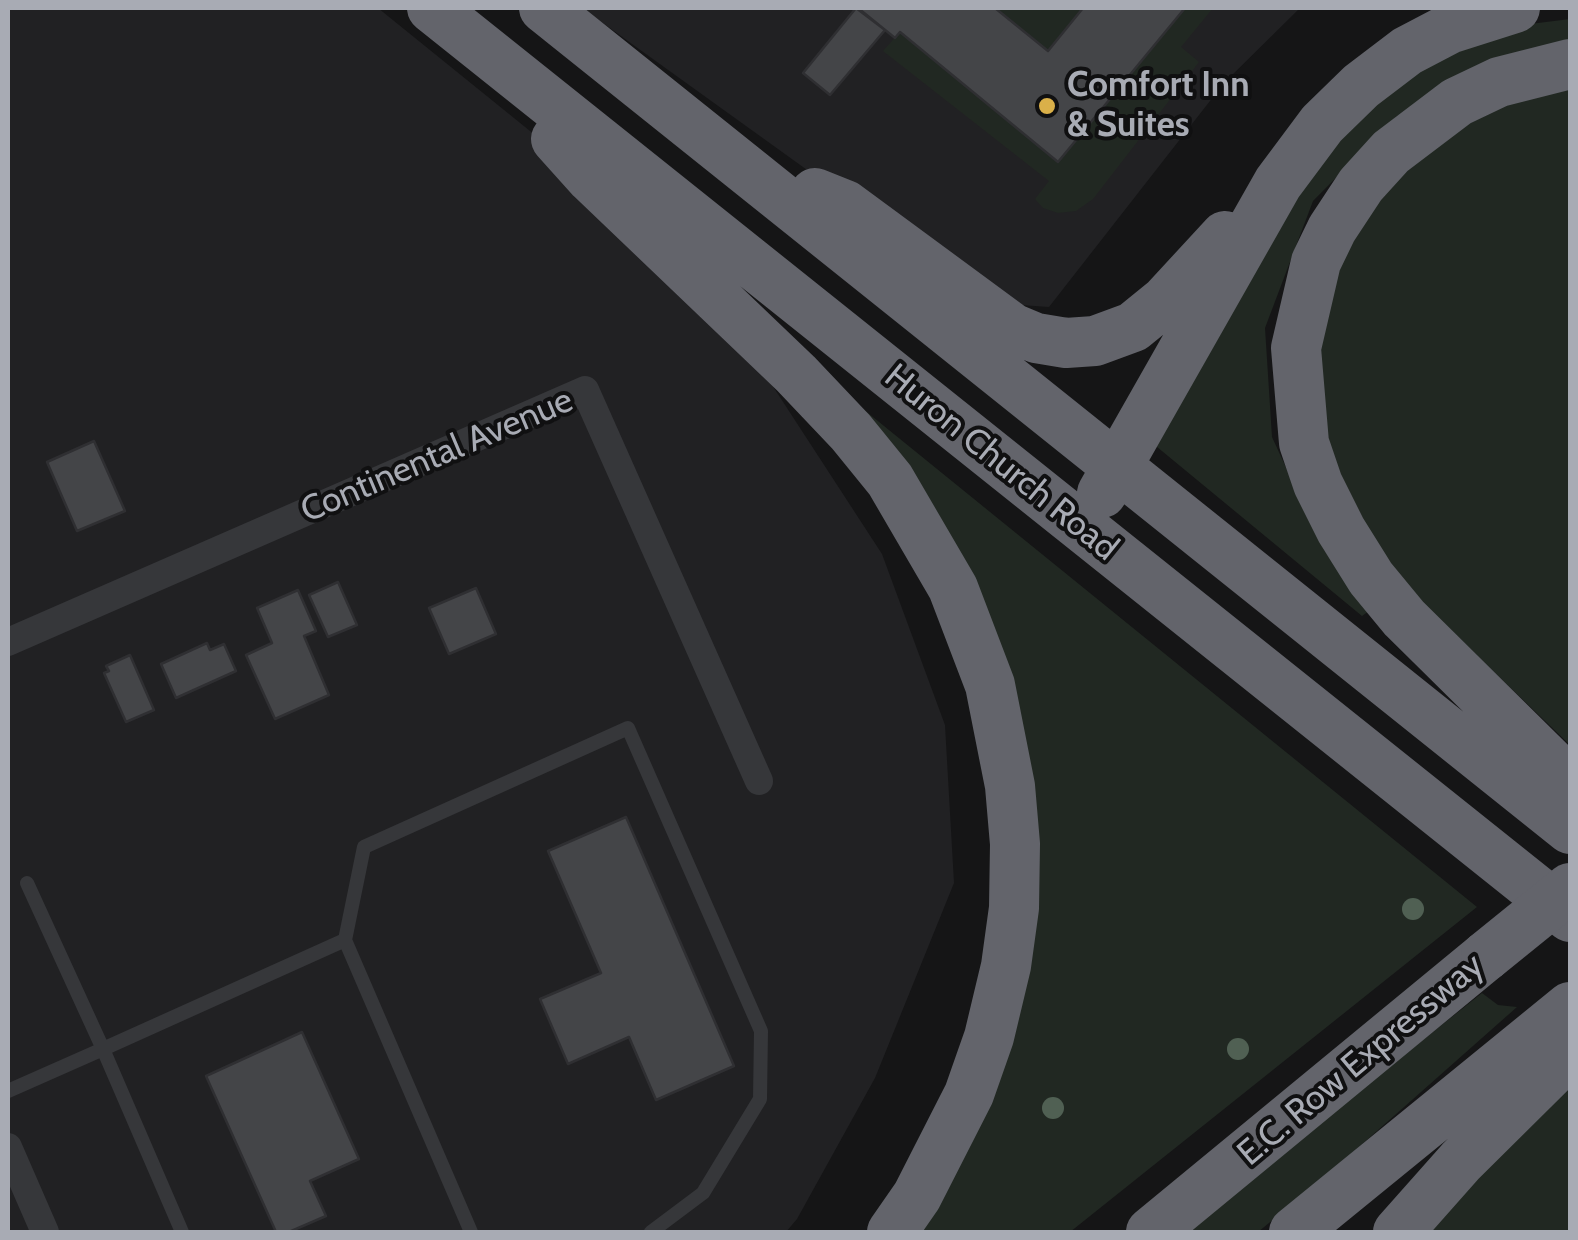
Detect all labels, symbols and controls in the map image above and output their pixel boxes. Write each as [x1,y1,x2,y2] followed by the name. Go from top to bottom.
[1067,65,1249,147] place label: Comfort Inn & Suites
[1036,95,1058,117] marker: Comfort Inn & Suites
[876,356,1126,570] street label: Huron Church Road
[295,380,579,532] street label: Continental Avenue
[1230,945,1492,1175] street label: E.C. Row Expressway

